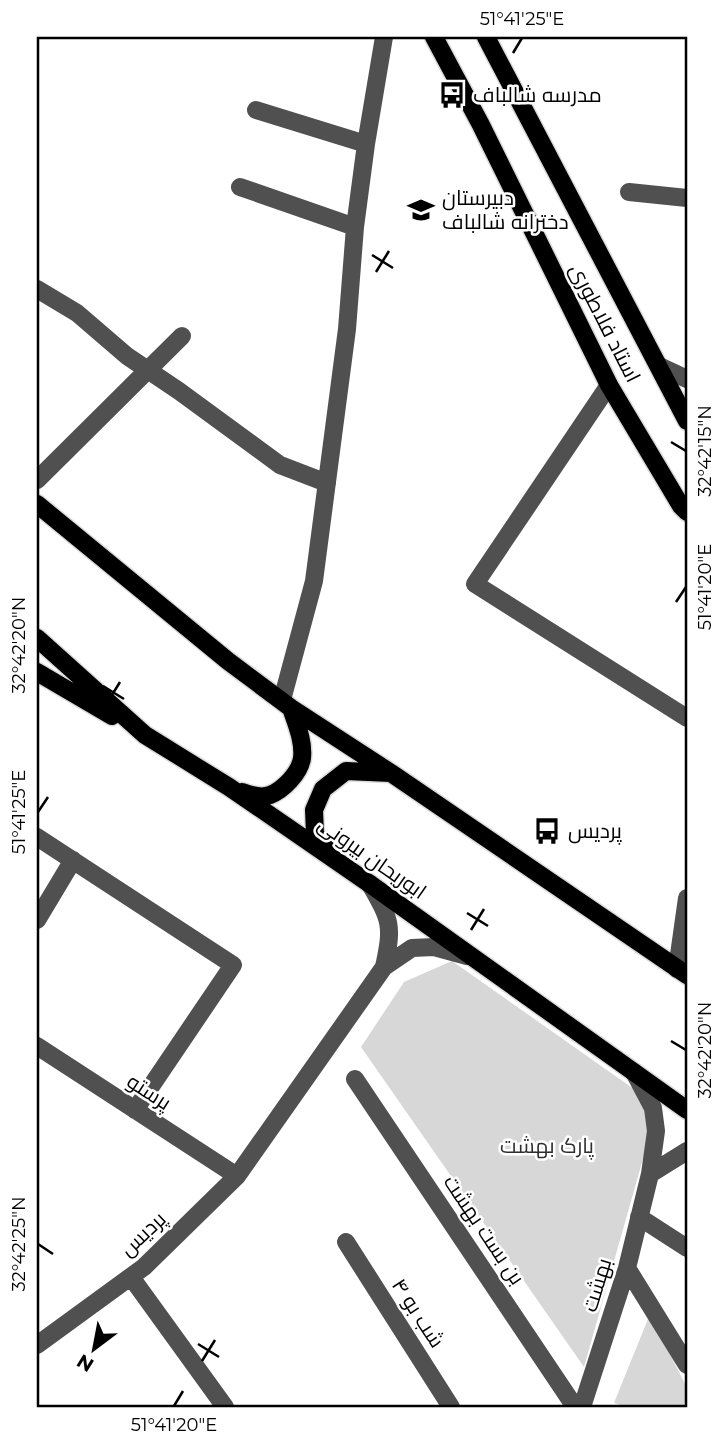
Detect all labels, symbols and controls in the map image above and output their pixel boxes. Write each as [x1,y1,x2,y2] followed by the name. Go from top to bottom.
[480,8,564,30] text: 51°41'25"E
[437,80,467,110] bus stop icon: مدرسه شالباف
[473,82,602,107] place label: مدرسه شالباف
[442,185,569,234] place label: دبیرستان دخترانه شالباف
[406,195,436,225] school or university icon: دبیرستان دخترانه شالباف
[564,259,646,387] street label: استاد فلاطوری
[694,405,716,497] text: 32°42'15"N
[694,544,716,630] text: 51°41'20"E
[8,597,30,693] text: 32°42'20"N
[8,770,30,854] text: 51°41'25"E
[313,811,431,905] street label: ابوریحان بیرونی
[532,816,562,846] bus stop icon: پردیس
[568,818,622,845] place label: پردیس
[694,1002,716,1098] text: 32°42'20"N
[121,1068,176,1117] street label: پرستو
[500,1133,594,1160] park label: پارک بهشت
[438,1170,530,1290] street label: بن بست بهشت
[8,1196,30,1292] text: 32°42'25"N
[114,1206,173,1263] street label: پردیس
[577,1255,617,1315] street label: بهشت
[387,1274,450,1352] street label: شب بو ۴
[60,1314,130,1384] north arrow
[73,1349,98,1377] text: N
[131,1414,217,1436] text: 51°41'20"E

